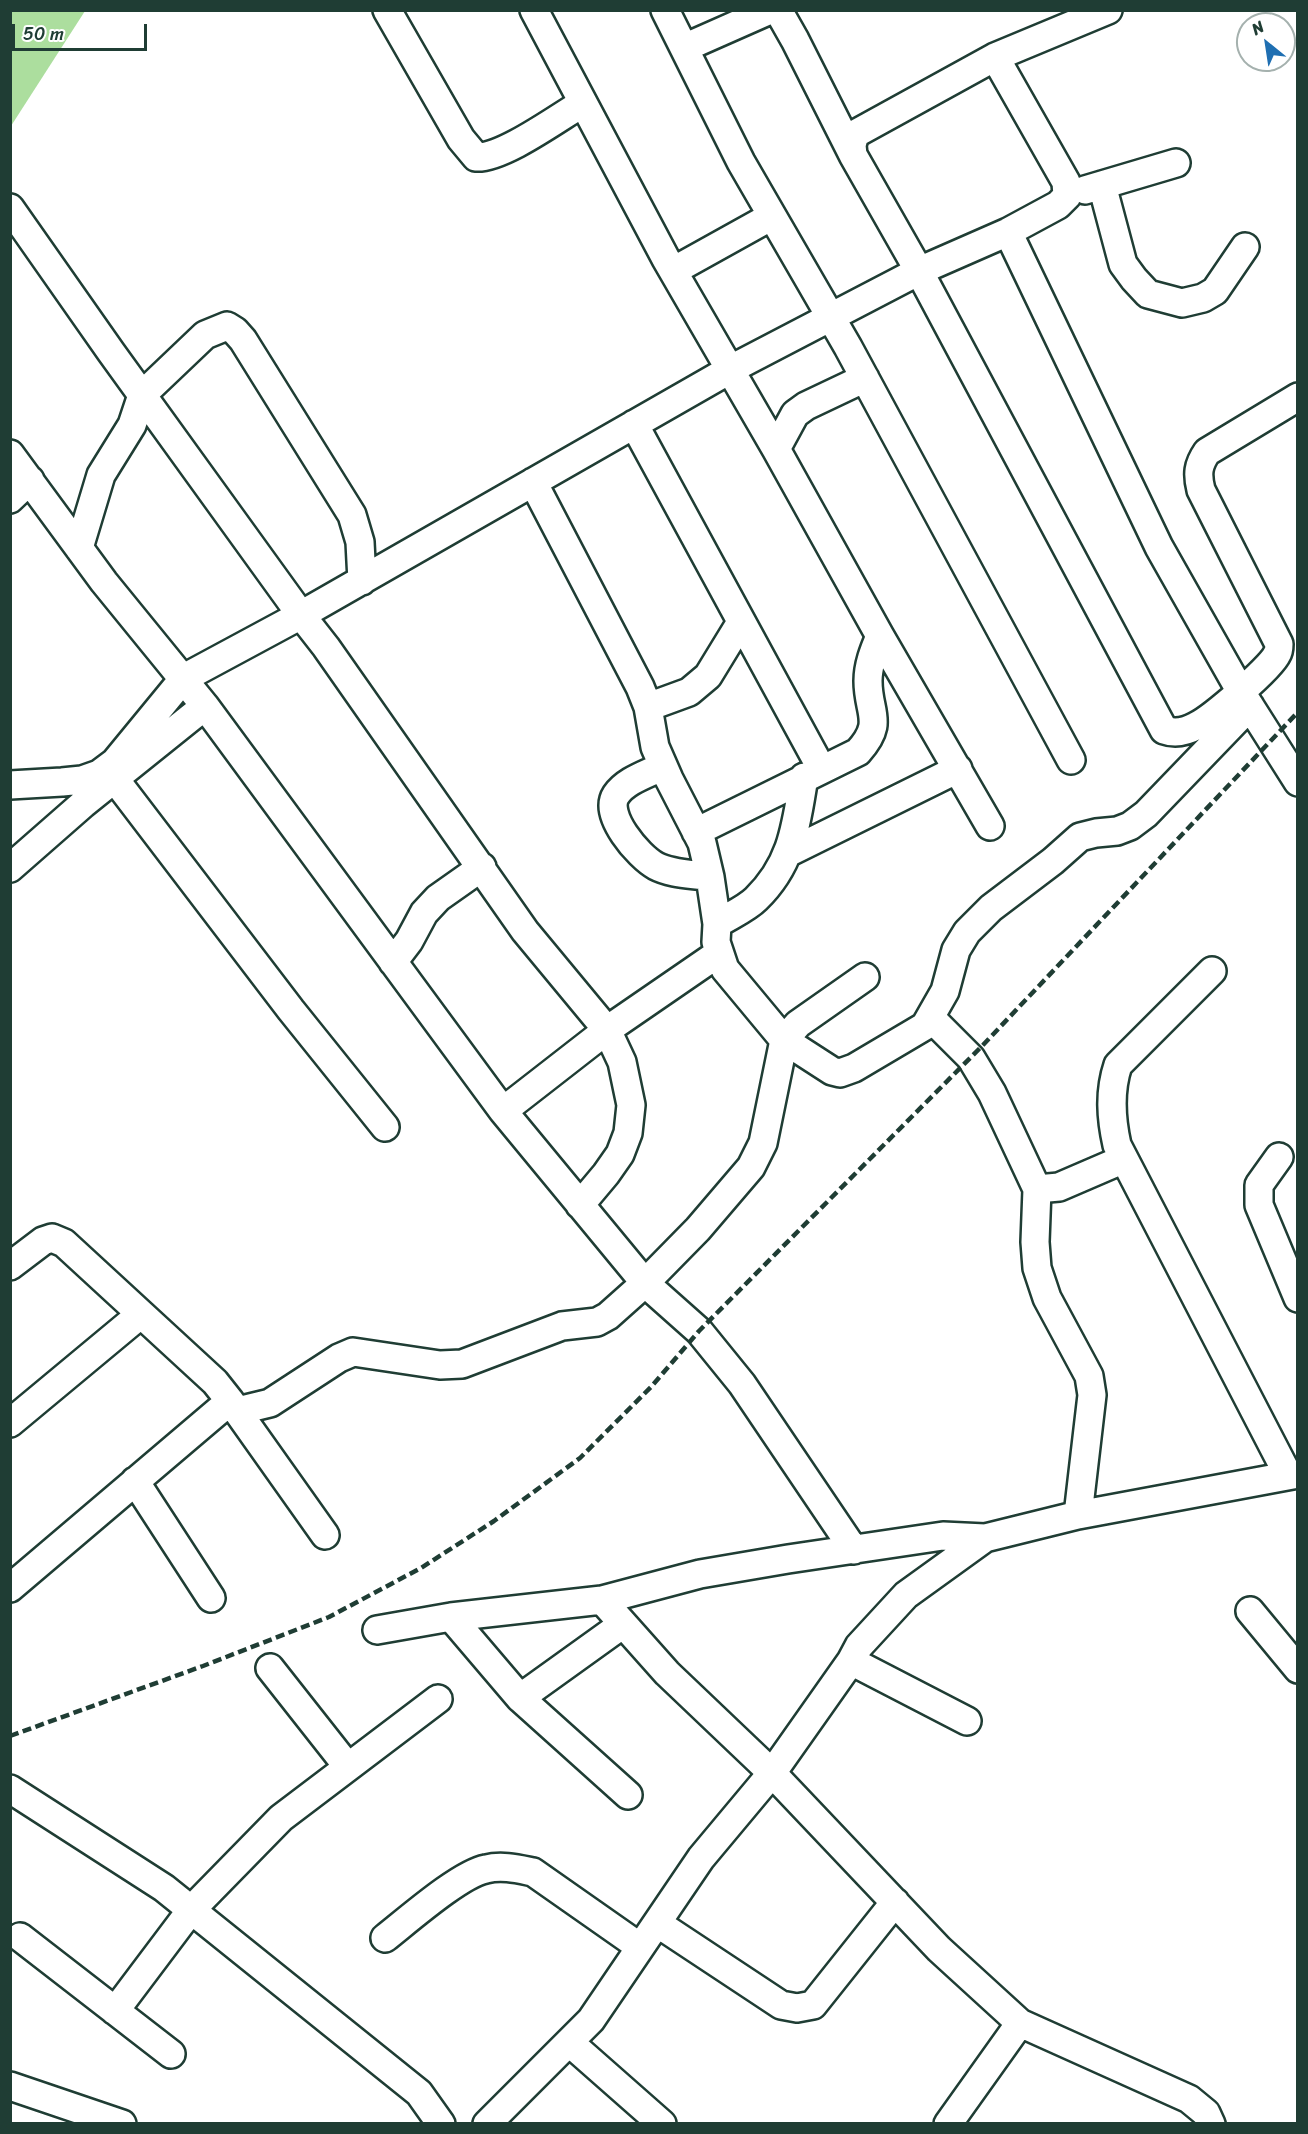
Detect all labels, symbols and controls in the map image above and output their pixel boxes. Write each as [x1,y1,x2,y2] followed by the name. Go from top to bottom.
[15,12,150,50] scale bar
[1236,12,1296,72] north arrow
[1246,12,1270,43] text: N
[23,18,64,50] text: 50 m

